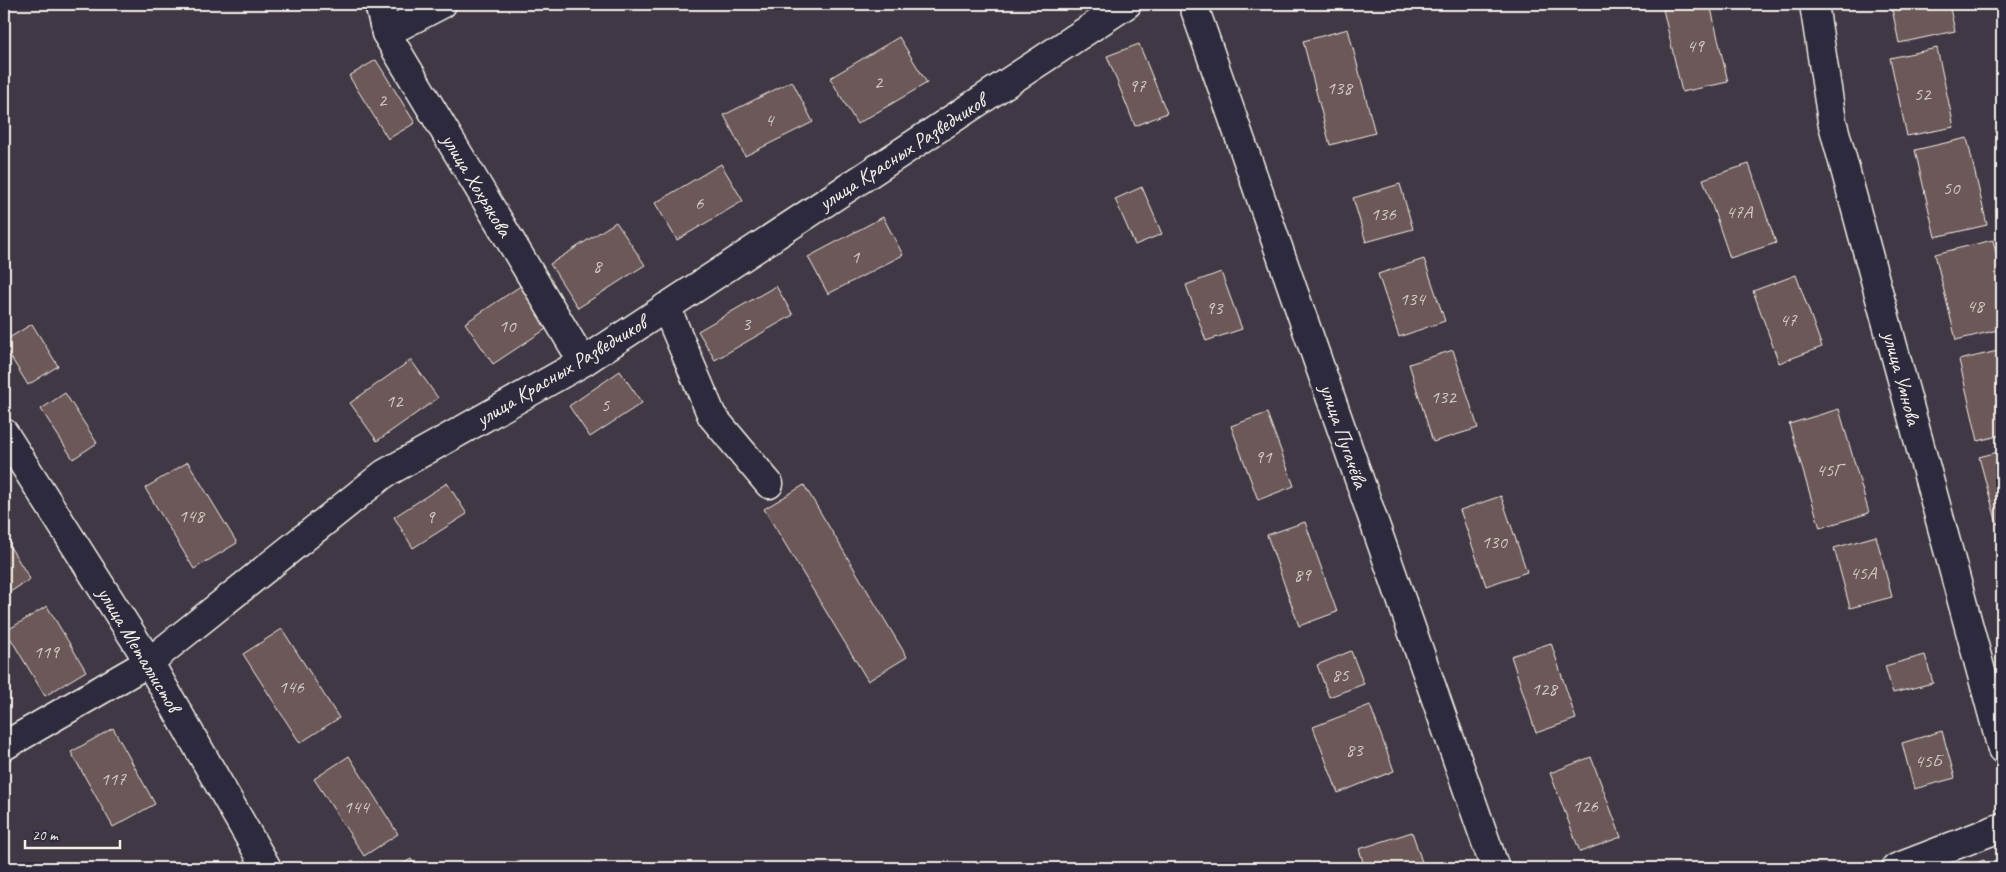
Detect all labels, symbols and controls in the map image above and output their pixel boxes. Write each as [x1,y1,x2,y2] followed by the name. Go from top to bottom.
[1686,34,1705,58] house number: 49
[874,70,884,94] house number: 2
[1128,74,1147,98] house number: 97
[1326,76,1354,100] house number: 138
[1913,82,1932,106] house number: 52
[812,86,994,217] street label: улица Красных Разведчиков
[378,88,388,112] house number: 2
[765,108,776,132] house number: 4
[435,127,519,243] street label: улица Хохрякова
[1942,176,1961,200] house number: 50
[695,191,705,215] house number: 6
[1726,200,1754,224] house number: 47А
[1370,202,1397,226] house number: 136
[851,245,861,269] house number: 1
[593,254,604,278] house number: 8
[1399,287,1427,311] house number: 134
[1966,294,1986,318] house number: 48
[1205,296,1224,320] house number: 93
[469,308,655,433] street label: улица Красных Разведчиков
[1779,308,1798,332] house number: 47
[742,312,752,336] house number: 3
[498,314,517,338] house number: 10
[1877,326,1927,429] street label: улица Умнова
[1313,379,1375,493] street label: улица Пугачёва
[1430,385,1457,409] house number: 132
[385,389,404,413] house number: 12
[601,393,611,417] house number: 5
[1254,445,1273,469] house number: 91
[1816,458,1846,482] house number: 45Г
[178,504,206,528] house number: 148
[426,505,436,529] house number: 9
[1481,530,1508,554] house number: 130
[1850,561,1878,585] house number: 45А
[1293,563,1312,587] house number: 89
[90,580,189,720] street label: улица Металлистов
[33,640,60,664] house number: 119
[1331,663,1350,687] house number: 85
[278,675,305,699] house number: 146
[1531,677,1559,701] house number: 128
[1345,738,1364,762] house number: 83
[1915,749,1945,773] house number: 45Б
[100,767,127,791] house number: 117
[1572,794,1599,818] house number: 126
[343,795,371,819] house number: 144
[25,817,120,849] scale bar
[32,826,59,845] text: 20 m

